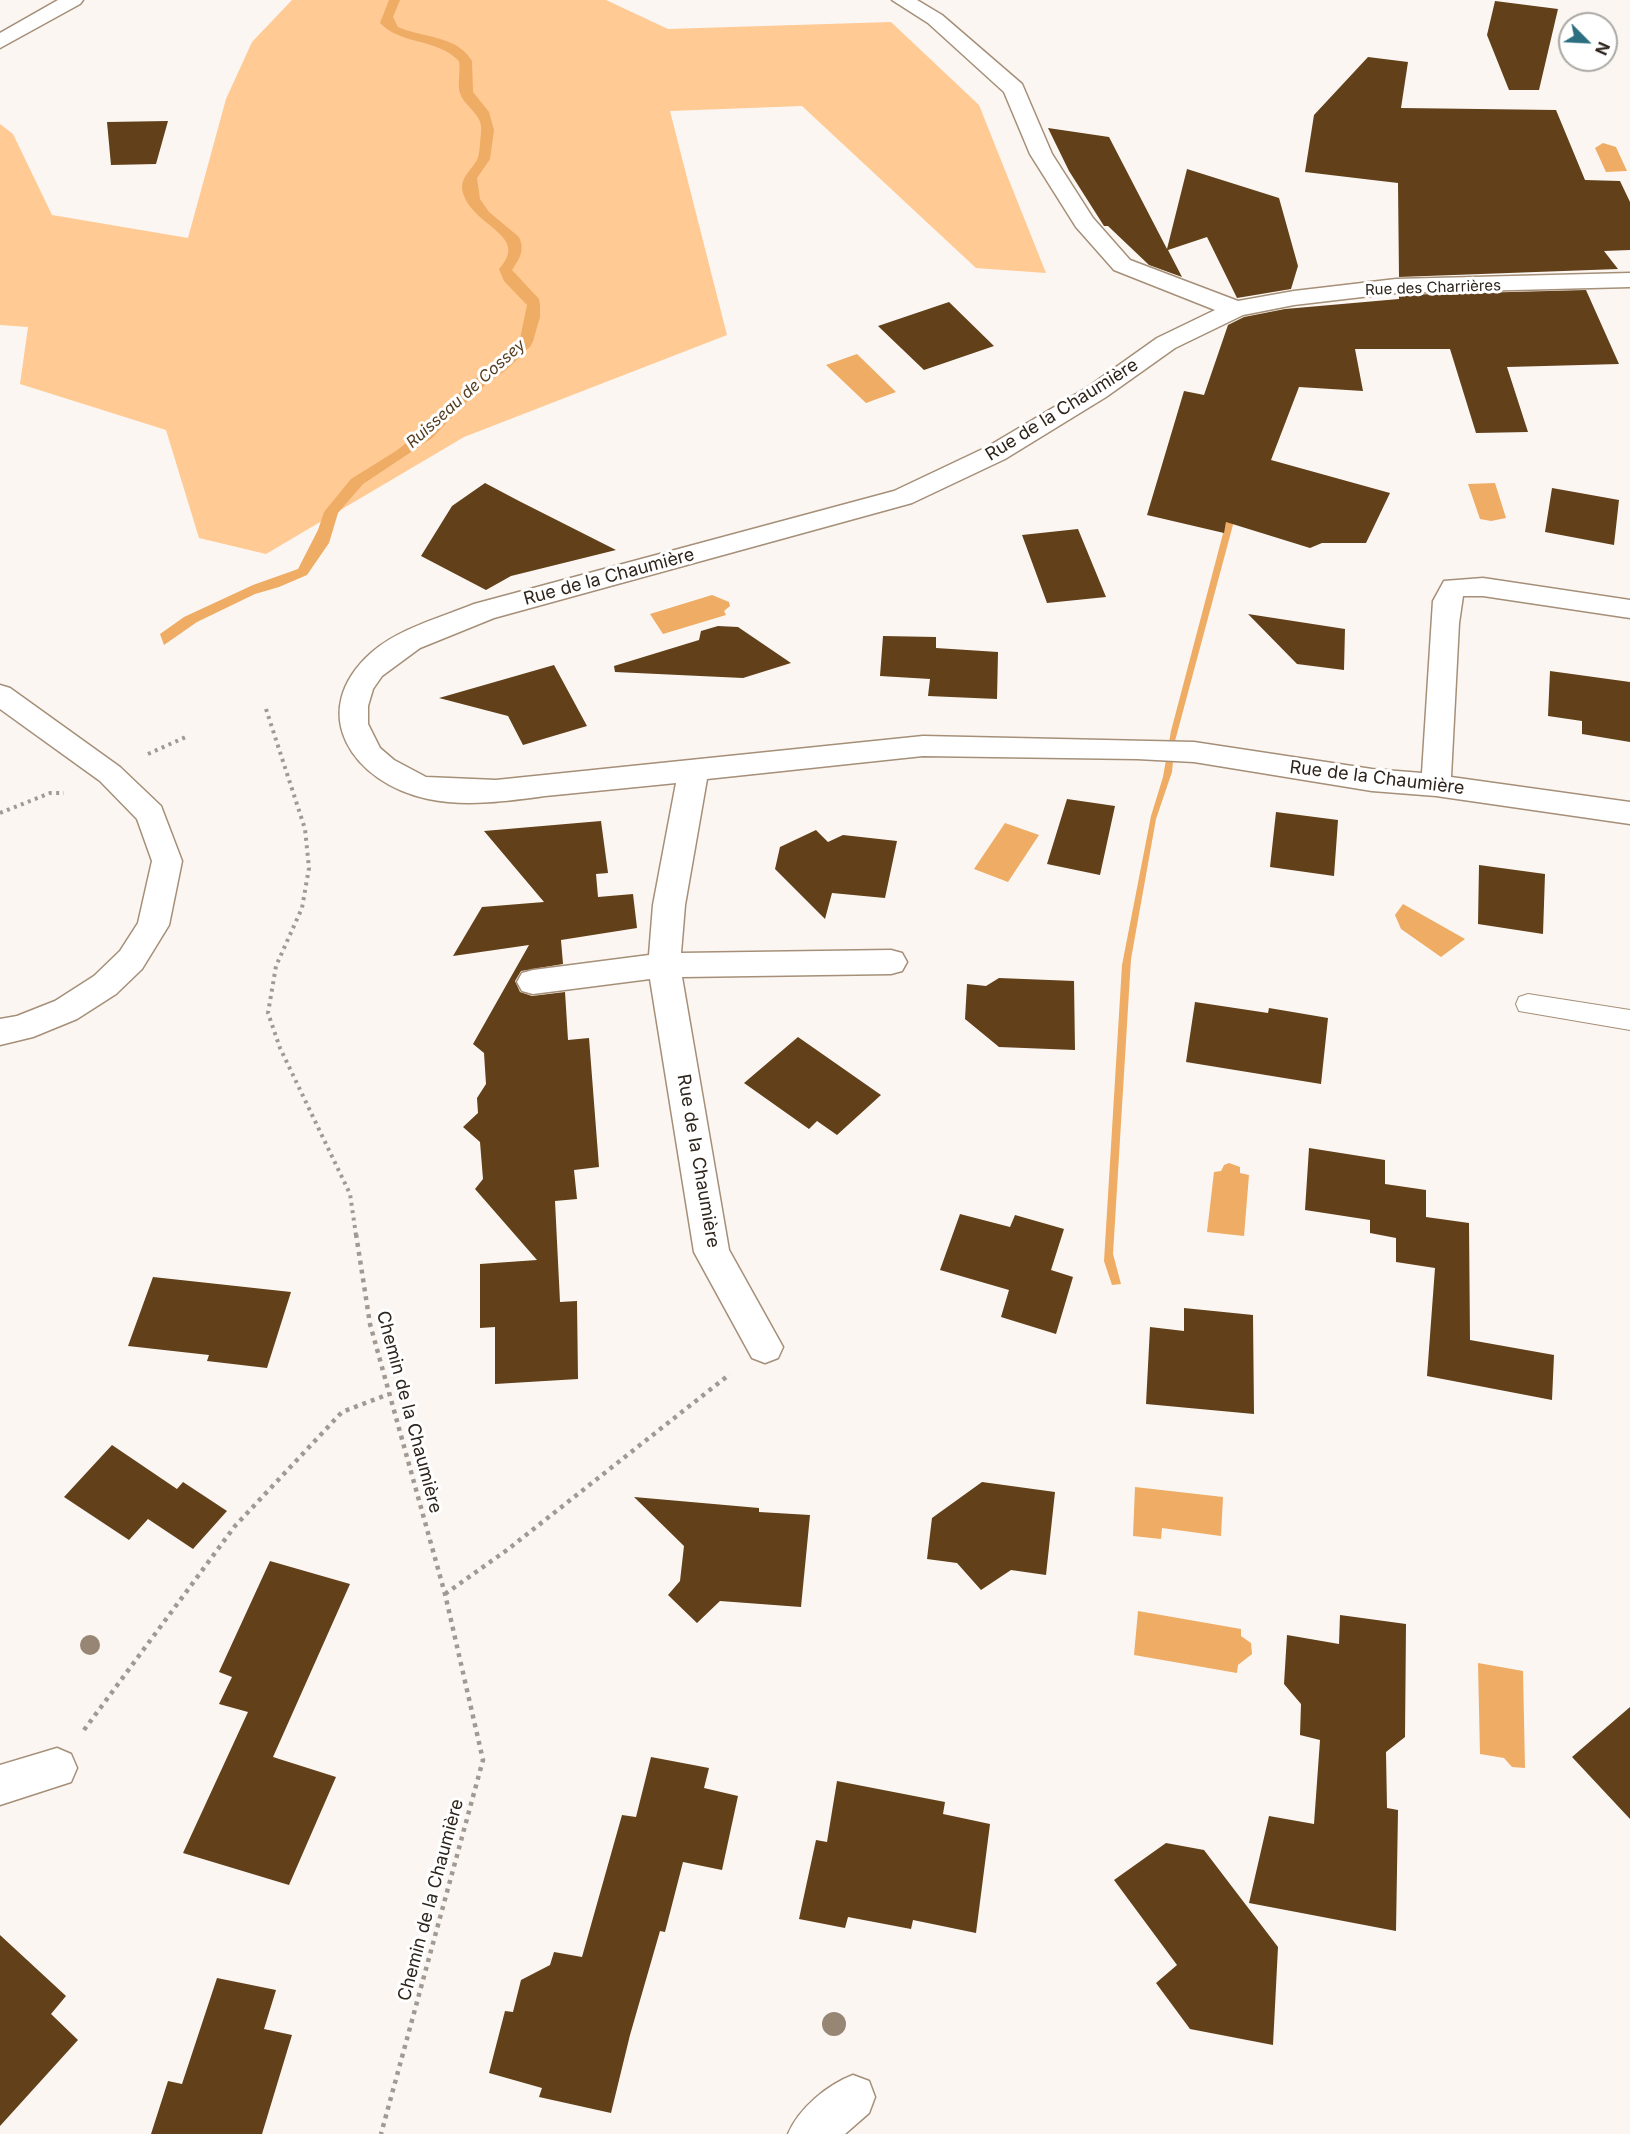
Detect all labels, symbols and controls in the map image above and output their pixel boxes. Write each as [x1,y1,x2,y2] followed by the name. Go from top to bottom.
[1558,12,1618,72] north arrow
[1591,39,1614,58] text: N
[1365,277,1501,299] street label: Rue des Charrières
[403,336,529,452] water label: Ruisseau de Cossey
[982,354,1142,466] street label: Rue de la Chaumière
[521,544,697,610] street label: Rue de la Chaumière
[1288,757,1466,799] street label: Rue de la Chaumière
[672,1072,724,1250] street label: Rue de la Chaumière
[372,1309,446,1515] street label: Chemin de la Chaumière
[394,1797,468,2003] street label: Chemin de la Chaumière

